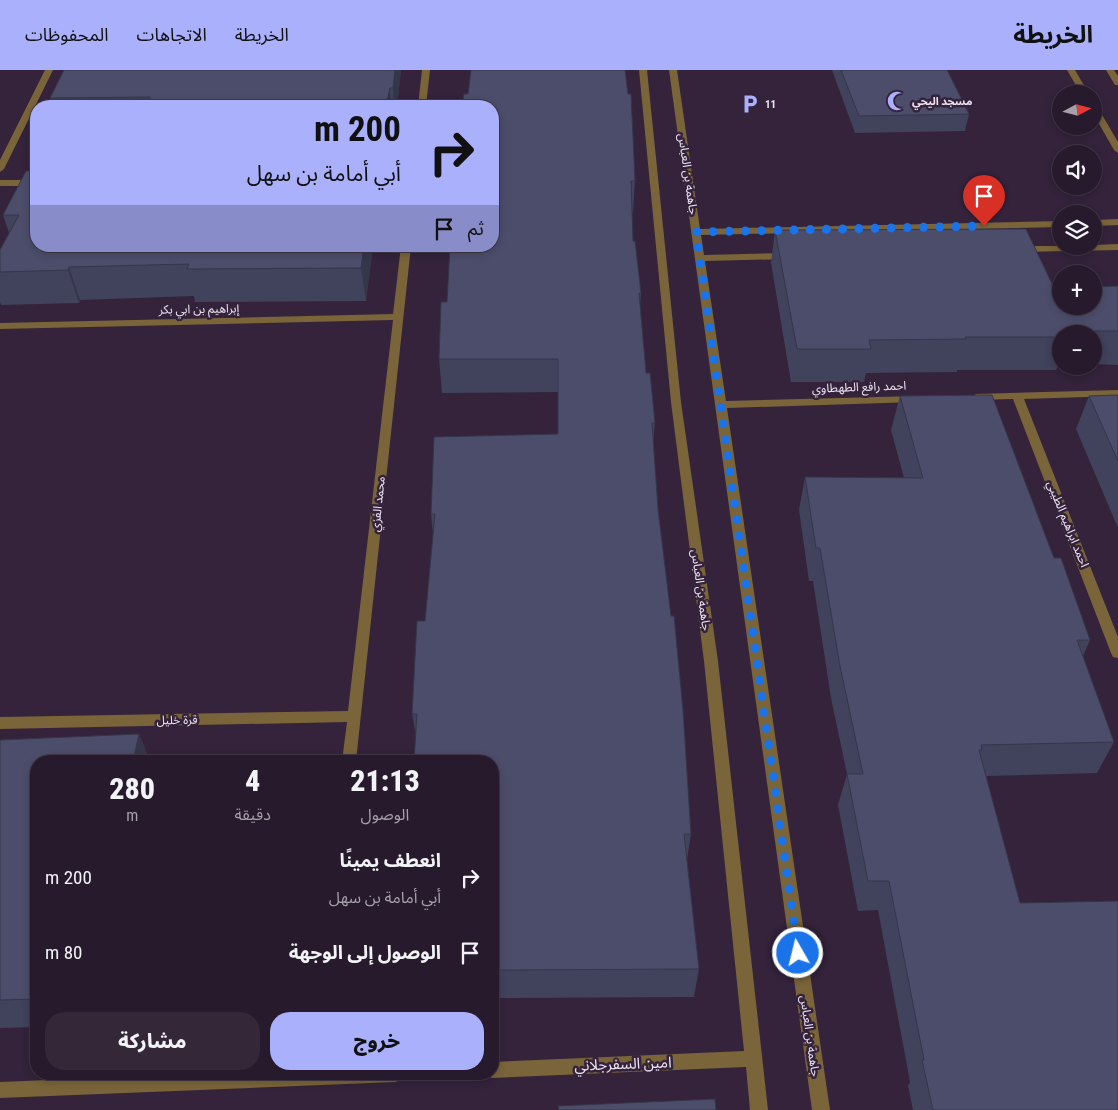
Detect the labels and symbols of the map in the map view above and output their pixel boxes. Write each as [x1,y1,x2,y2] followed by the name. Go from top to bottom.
[1052,85,1102,135] north arrow
[886,90,908,112] mosque icon: مسجد اليحي
[739,93,761,115] parking icon: 11
[912,95,972,110] place label: مسجد اليحي
[765,98,776,111] place label: 11
[675,132,701,216] street label: جاهمة بن العباس
[963,175,1005,226] pin
[158,301,240,320] street label: إبراهيم بن ابي بكر
[812,378,907,398] street label: احمد رافع الطهطاوي
[368,476,391,533] street label: محمد الفزي
[1042,479,1092,571] street label: احمد ابراهيم الطيبي
[688,548,714,632] street label: جاهمة بن العباس
[156,713,198,727] street label: قرة خليل
[771,926,823,978] position arrow
[797,994,823,1078] street label: جاهمة بن العباس
[574,1053,672,1077] street label: امين السفرجلاني

